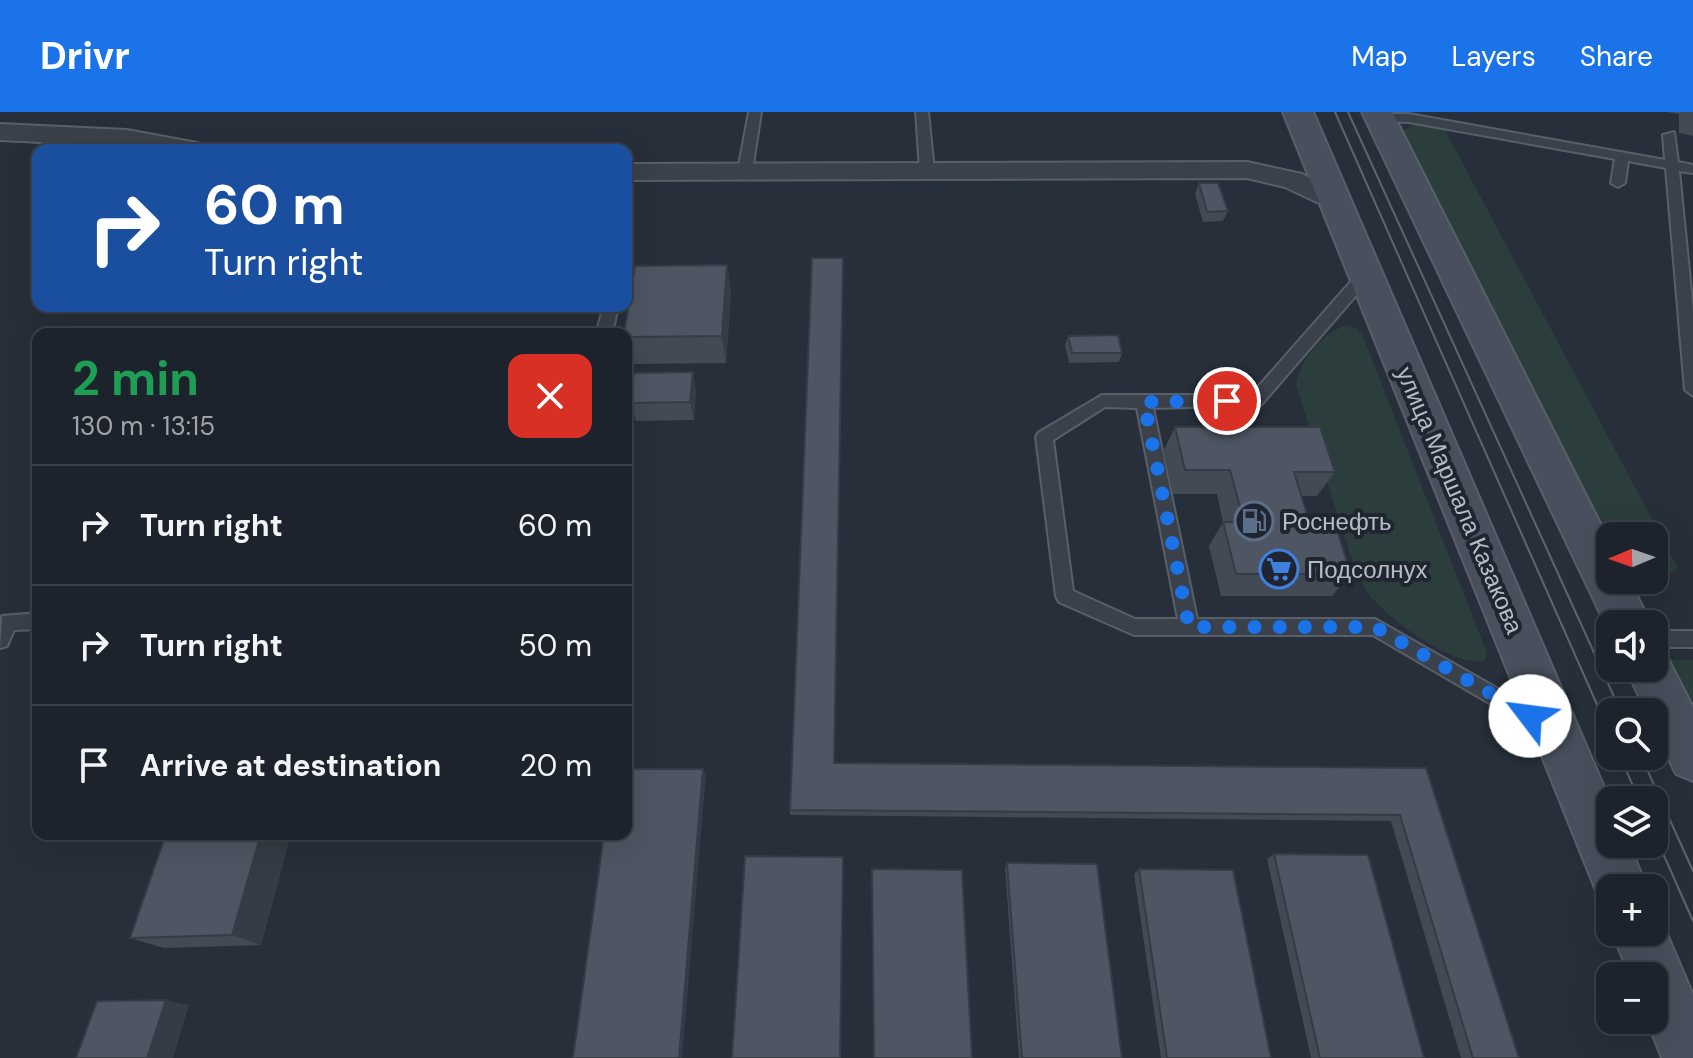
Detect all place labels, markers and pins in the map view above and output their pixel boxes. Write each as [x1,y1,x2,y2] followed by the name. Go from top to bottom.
[1193,367,1261,435] pin
[1233,500,1275,542] fuel station icon: Роснефть
[1282,506,1392,537] place label: Роснефть
[1258,548,1300,590] supermarket icon: Подсолнух
[1307,554,1427,585] place label: Подсолнух

